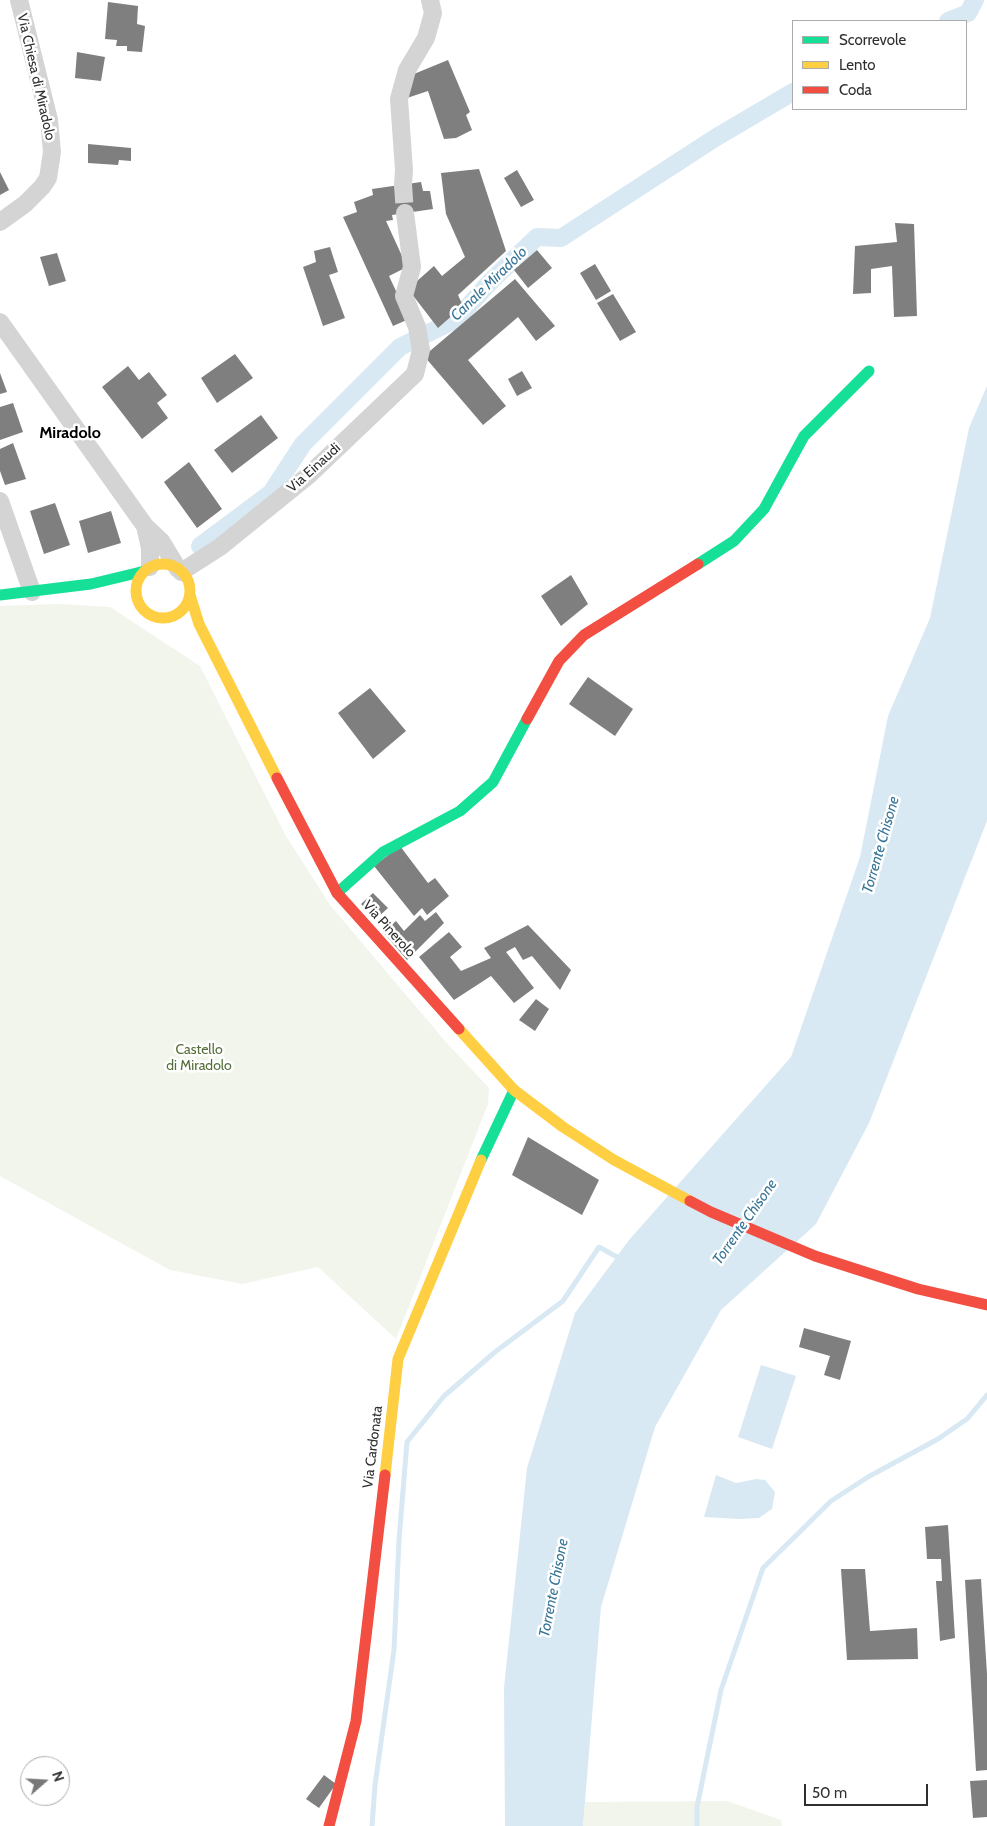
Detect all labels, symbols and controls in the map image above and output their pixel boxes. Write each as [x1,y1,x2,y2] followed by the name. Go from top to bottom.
[13,12,59,142] street label: Via Chiesa di Miradolo
[792,20,967,110] legend
[839,31,906,49] text: Scorrevole
[839,56,876,74] text: Lento
[839,81,872,99] text: Coda
[447,243,531,325] water label: Canale Miradolo
[39,423,101,443] district label: Miradolo
[284,440,344,496] street label: Via Einaudi
[859,795,903,895] water label: Torrente Chisone
[359,897,419,961] street label: Via Pinerolo
[166,1042,232,1074] park label: Castello di Miradolo
[709,1176,781,1268] water label: Torrente Chisone
[360,1405,386,1489] street label: Via Cardonata
[536,1537,572,1639] water label: Torrente Chisone
[20,1756,70,1806] north arrow
[48,1769,68,1784] text: N
[807,1774,931,1806] scale bar
[812,1784,847,1802] text: 50 m

